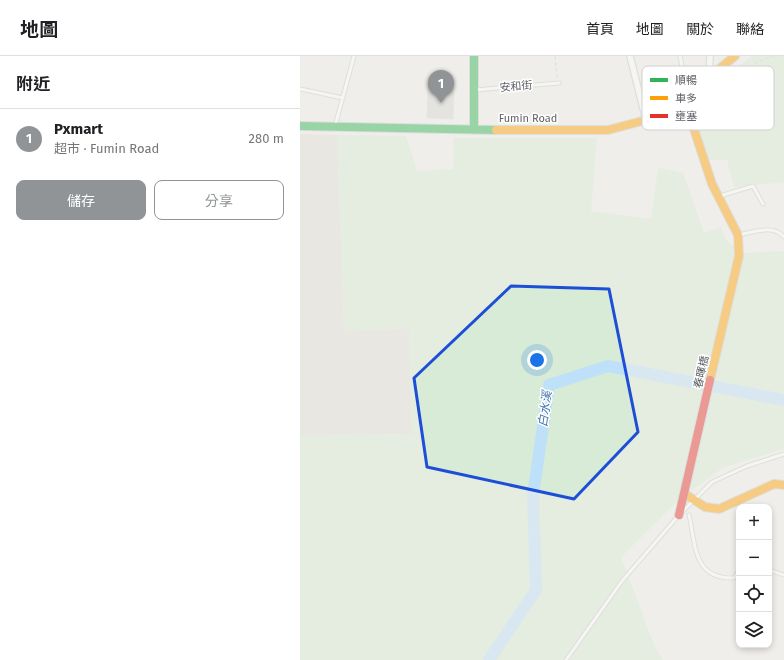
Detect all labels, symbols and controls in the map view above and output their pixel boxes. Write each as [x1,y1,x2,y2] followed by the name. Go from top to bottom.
[20,18,58,41] text: 地圖
[586,21,614,38] text: 首頁
[636,21,664,38] text: 地圖
[686,21,714,38] text: 關於
[736,21,764,38] text: 聯絡
[642,66,774,130] legend
[428,70,454,103] pin: 1
[16,74,50,95] text: 附近
[675,74,697,87] text: 順暢
[499,79,533,94] street label: 安和街
[675,92,697,105] text: 車多
[675,110,697,123] text: 壅塞
[499,112,557,125] street label: Fumin Road
[54,120,103,138] text: Pxmart
[26,131,32,146] text: 1
[249,131,284,146] text: 280 m
[54,141,159,156] text: 超市 · Fumin Road
[16,180,146,220] button: 儲存
[154,180,284,220] button: 分享
[527,350,547,370] your location
[691,355,712,390] street label: 春暉橋
[536,388,555,428] water label: 白水溪
[736,504,772,648] map controls
[736,504,772,540] button: +
[736,540,772,576] button: −
[736,576,772,612] button: locate
[736,612,772,648] button: layers

